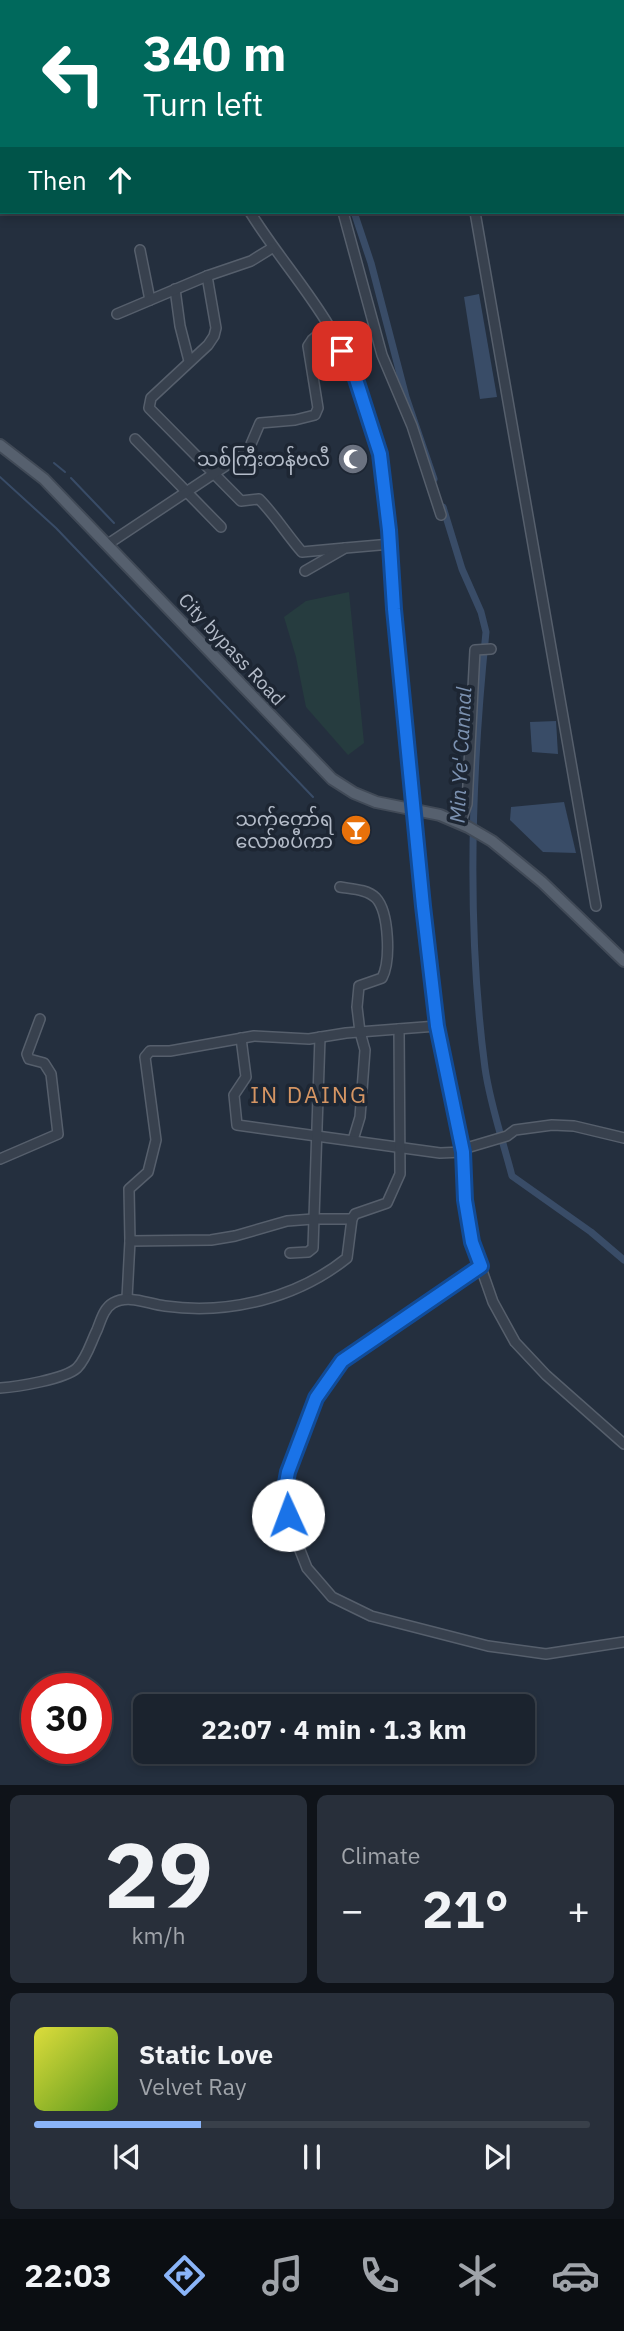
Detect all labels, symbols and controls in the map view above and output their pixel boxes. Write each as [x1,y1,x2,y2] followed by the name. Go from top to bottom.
[143,21,287,84] text: 340 m
[28,28,119,119] icon: left
[143,83,263,125] text: Turn left
[101,161,139,199] icon: ahead
[28,163,87,197] text: Then
[312,321,372,381] pin
[323,332,361,370] icon: arrive
[336,442,370,476] mosque icon: သစ်ကြီးတန်ဗလီ
[197,445,330,475] place label: သစ်ကြီးတန်ဗလီ
[174,588,290,710] street label: City bypass Road
[442,686,478,824] water label: Min Ye' Cannal
[235,805,334,853] place label: သက်တော်ရ လော်စပီကာ
[339,813,373,847] bar icon: သက်တော်ရ လော်စပီကာ
[250,1079,368,1109] district label: IN DAING
[251,1478,325,1552] position arrow
[21,1673,112,1764] speed limit sign: 30
[201,1712,467,1746] text: 22:07 · 4 min · 1.3 km
[104,1815,213,1933] text: 29
[341,1840,420,1870] text: Climate
[422,1875,509,1942] text: 21°
[341,1885,364,1934] text: −
[567,1885,590,1934] text: +
[131,1920,186,1950] text: km/h
[139,2037,273,2071] text: Static Love
[139,2071,246,2101] text: Velvet Ray
[108,2138,146,2176] icon: previous
[293,2138,331,2176] icon: pause
[478,2138,516,2176] icon: next
[160,2251,209,2300] icon: directions
[258,2251,307,2300] icon: music
[355,2251,404,2300] icon: phone
[453,2251,502,2300] icon: climate
[551,2251,600,2300] icon: car
[24,2254,112,2296] text: 22:03

